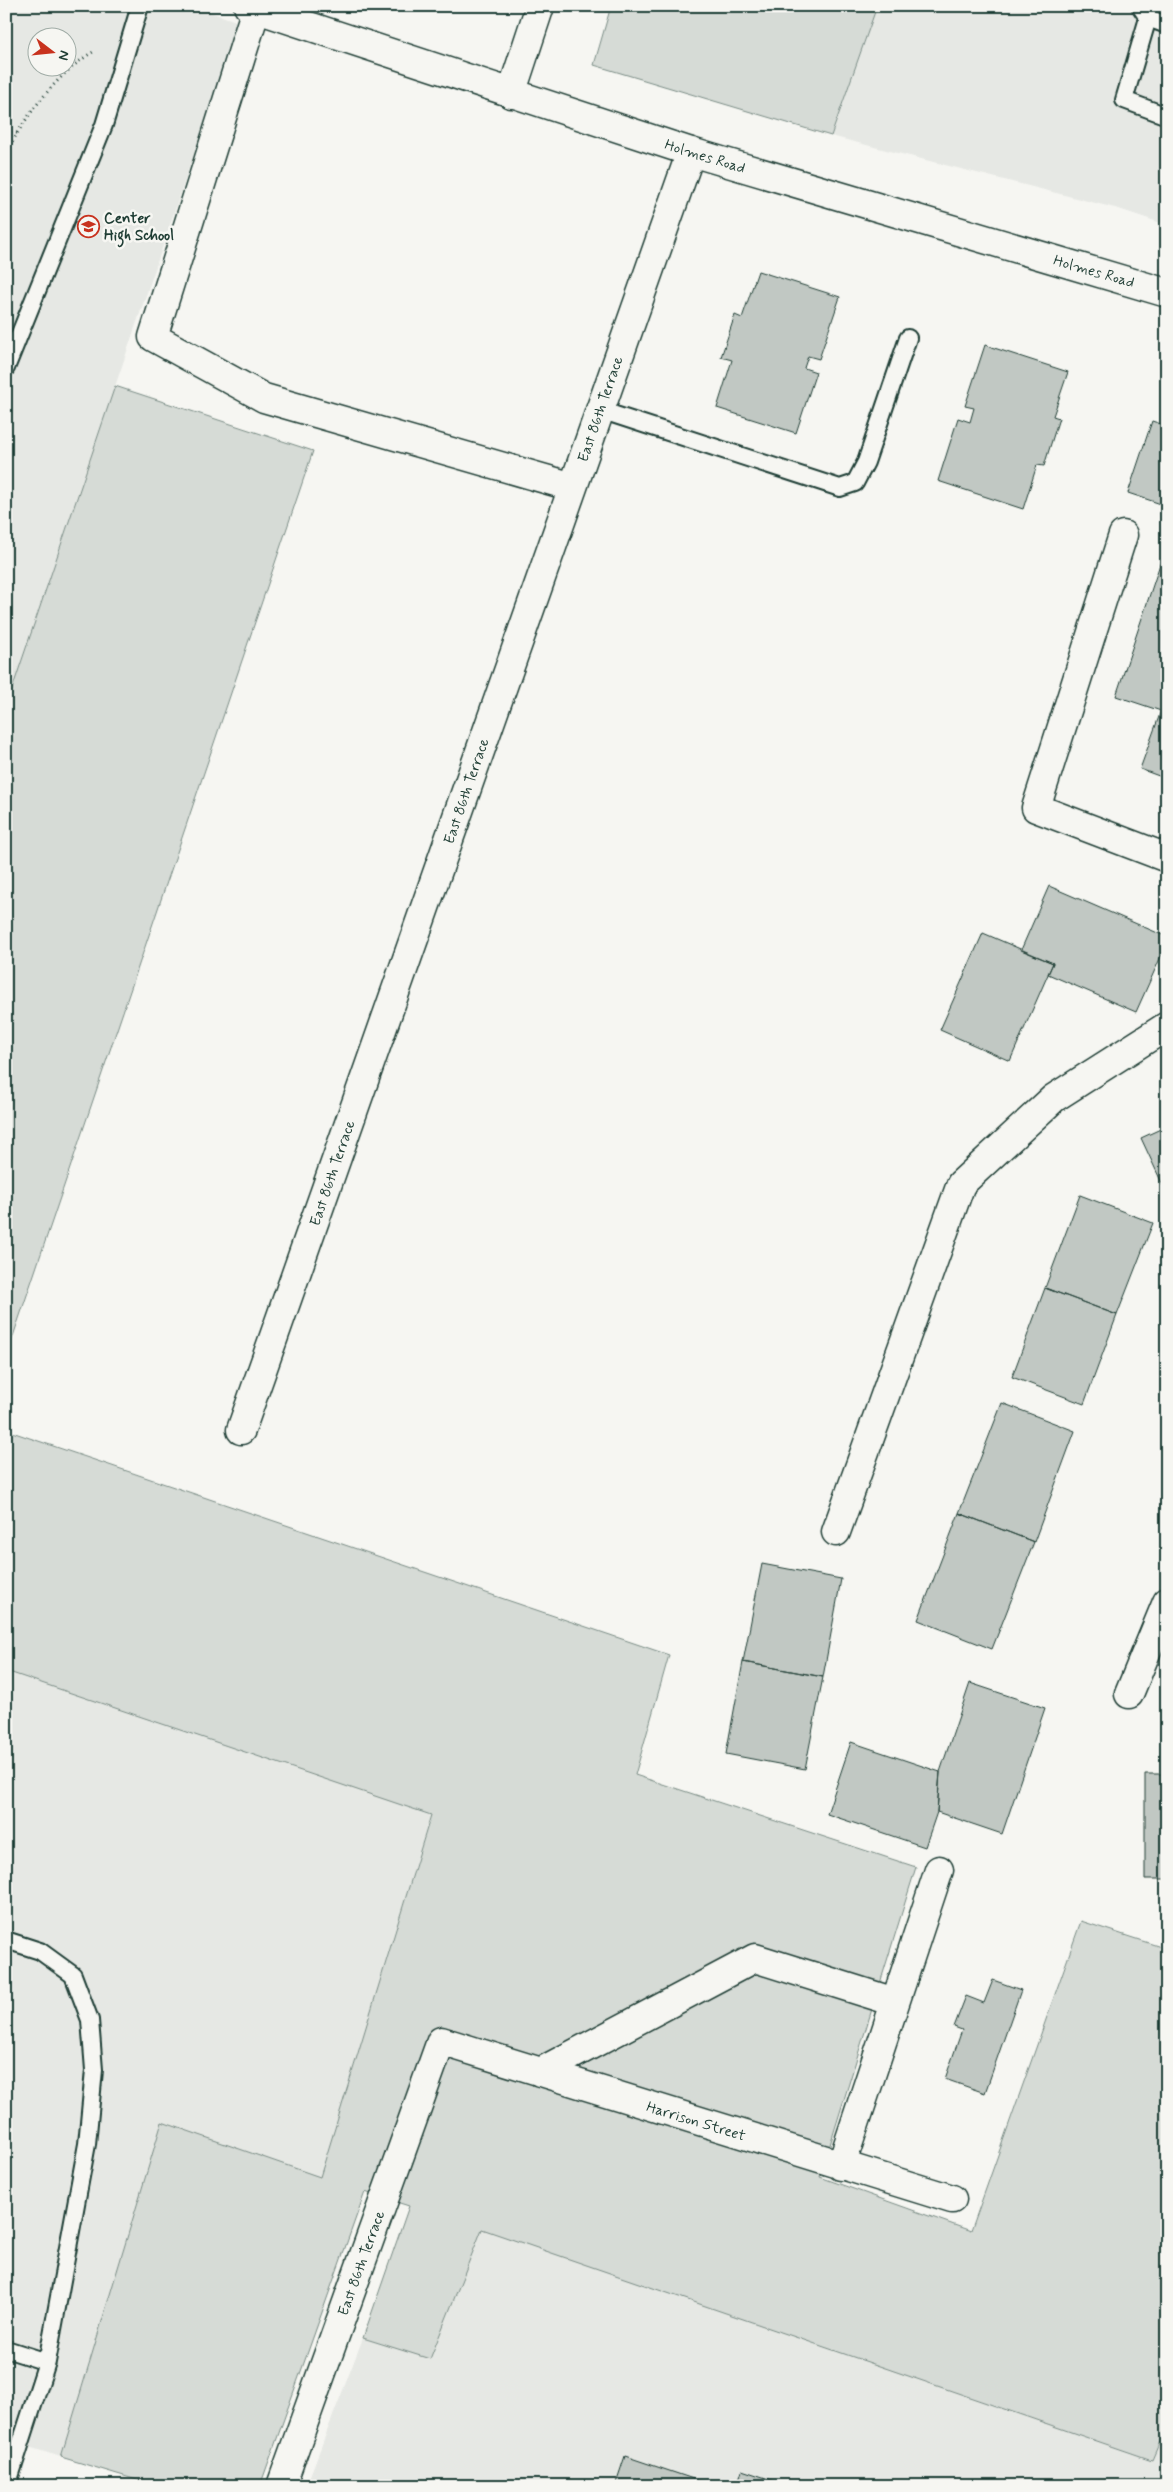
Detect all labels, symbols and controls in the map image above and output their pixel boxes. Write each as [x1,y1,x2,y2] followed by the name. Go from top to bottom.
[28,28,78,78] north arrow
[54,48,73,62] text: N
[662,135,747,179] street label: Holmes Road
[104,209,174,248] place label: Center High School
[76,215,100,239] school or university icon: Center High School
[1051,251,1137,293] street label: Holmes Road
[573,354,628,465] street label: East 86th Terrace
[439,736,494,847] street label: East 86th Terrace
[305,1118,360,1229] street label: East 86th Terrace
[644,2097,748,2147] street label: Harrison Street
[334,2208,390,2319] street label: East 86th Terrace

